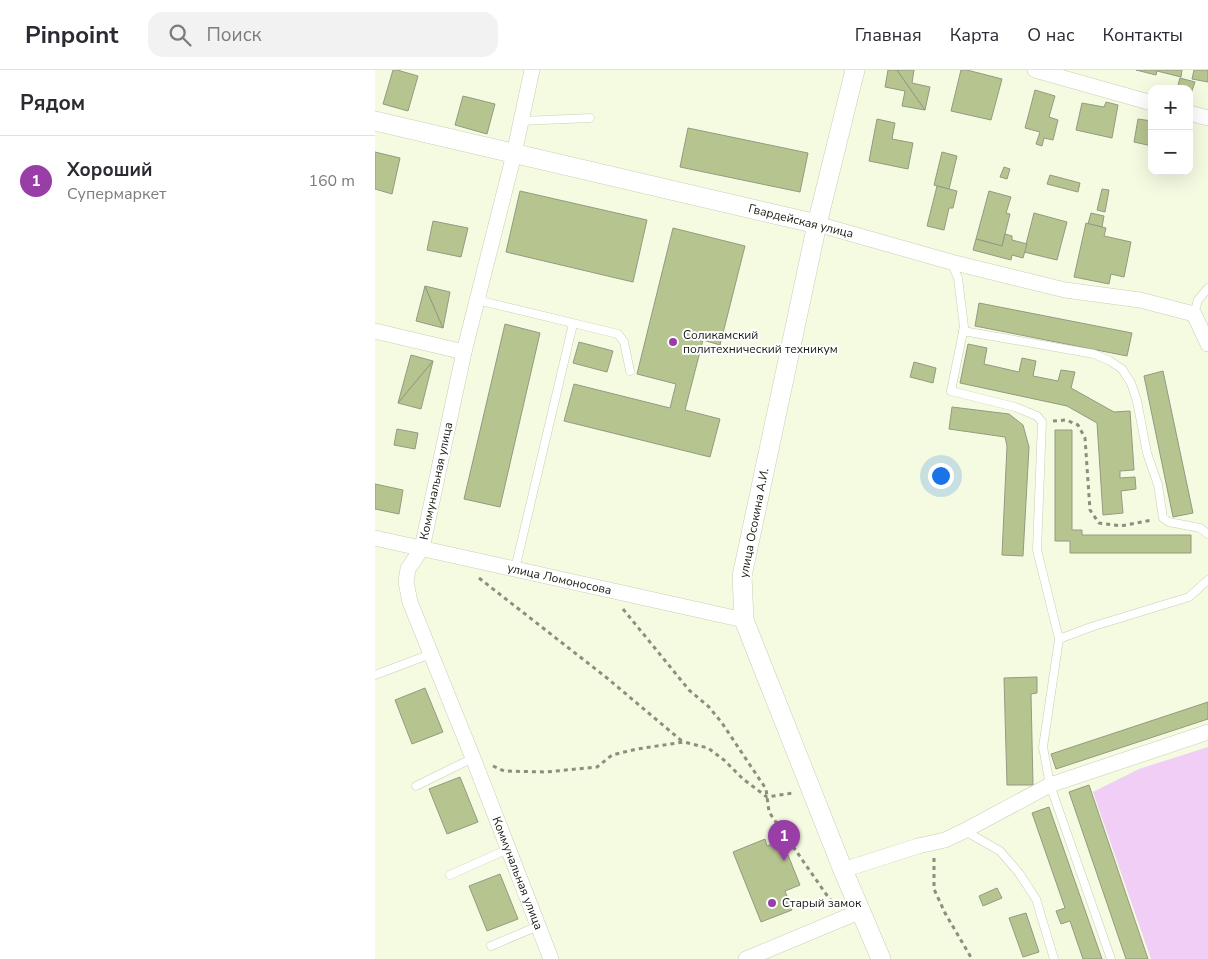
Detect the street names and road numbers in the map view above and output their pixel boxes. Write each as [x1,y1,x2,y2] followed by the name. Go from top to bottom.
[747,200,855,242] street label: Гвардейская улица
[416,421,456,541] street label: Коммунальная улица
[736,467,772,579] street label: улица Осокина А.И.
[506,560,613,598] street label: улица Ломоносова
[488,814,547,932] street label: Коммунальная улица

